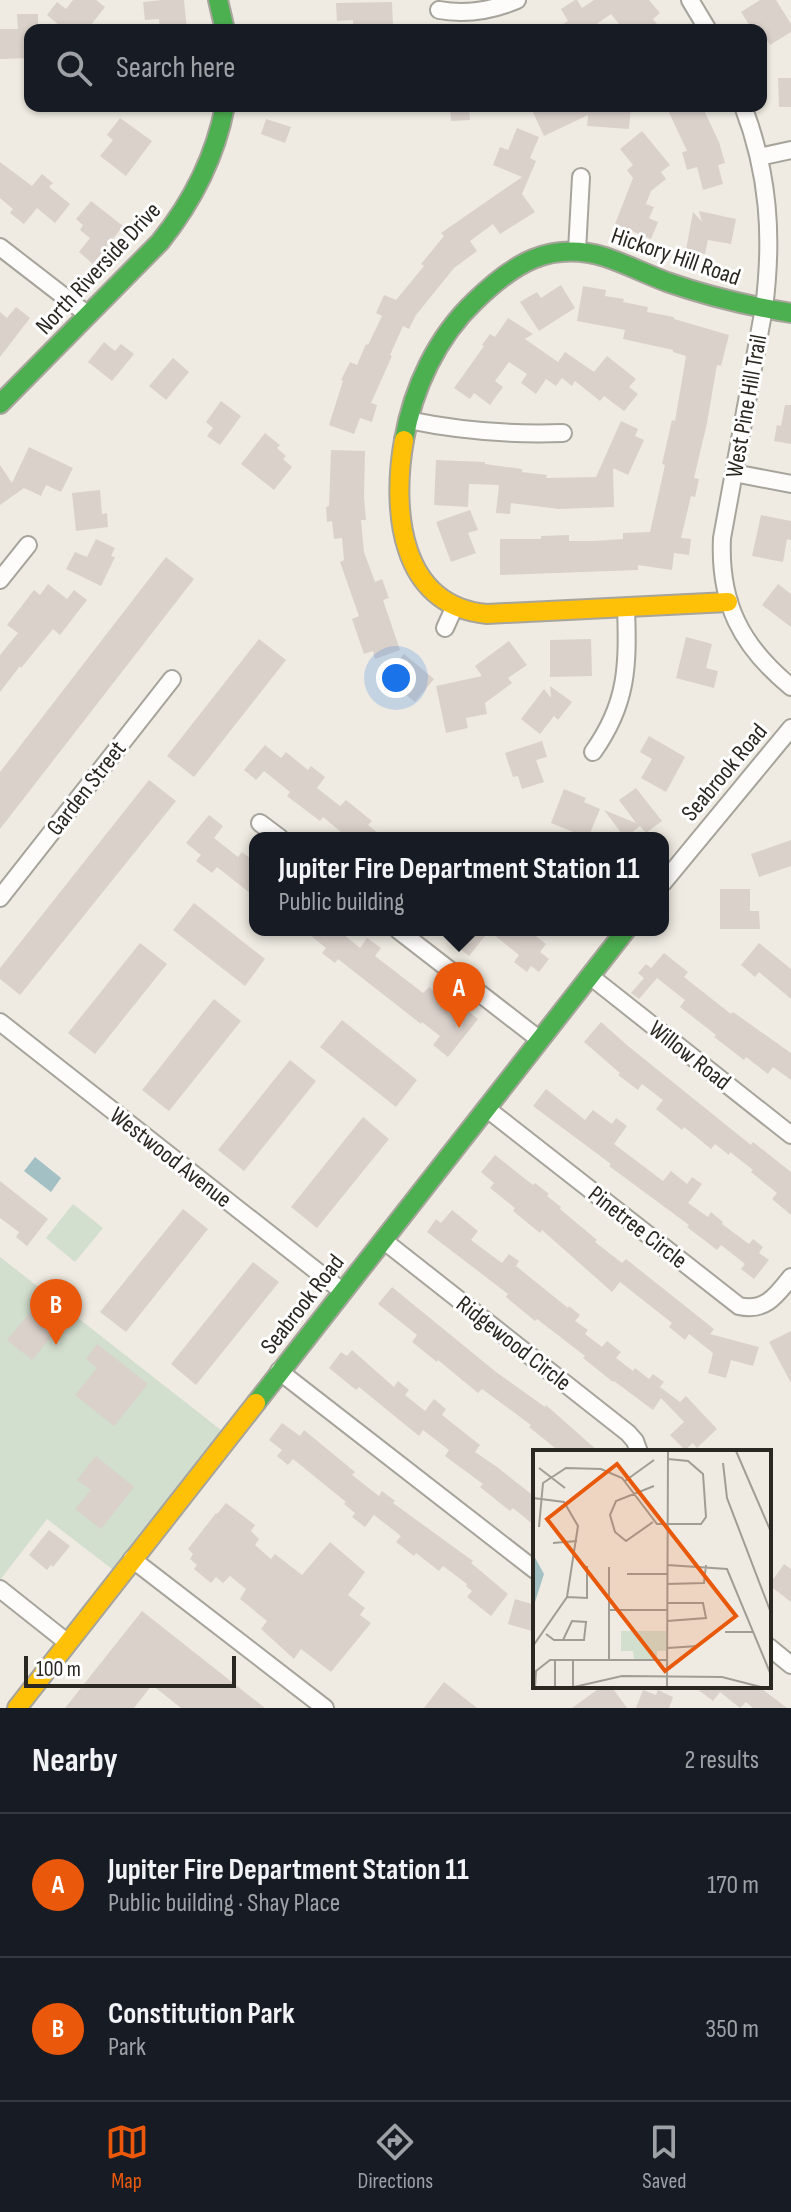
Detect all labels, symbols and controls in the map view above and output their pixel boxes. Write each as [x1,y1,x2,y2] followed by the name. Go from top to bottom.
[24,24,767,112] search box
[52,46,96,90] icon: search
[116,50,235,86] text: Search here
[30,196,167,340] street label: North Riverside Drive
[608,221,744,292] street label: Hickory Hill Road
[720,332,773,480] street label: West Pine Hill Trail
[376,658,416,698] your location
[675,718,774,827] street label: Seabrook Road
[40,735,132,841] street label: Garden Street
[249,832,669,936] popup
[279,851,639,887] text: Jupiter Fire Department Station 11
[279,887,404,918] text: Public building
[433,962,485,1028] pin: A
[643,1014,737,1096] street label: Willow Road
[104,1101,237,1214] street label: Westwood Avenue
[582,1180,693,1275] street label: Pinetree Circle
[254,1249,350,1360] street label: Seabrook Road
[30,1279,82,1345] pin: B
[450,1289,577,1397] street label: Ridgewood Circle
[533,1450,771,1688] inset map
[24,1652,236,1688] scale bar
[36,1656,81,1683] text: 100 m
[32,1740,118,1781] text: Nearby
[685,1745,759,1776] text: 2 results
[108,1852,469,1888] text: Jupiter Fire Department Station 11
[52,1870,64,1901] text: A
[707,1870,759,1901] text: 170 m
[108,1888,340,1919] text: Public building · Shay Place
[108,1996,295,2032] text: Constitution Park
[52,2014,64,2045] text: B
[705,2014,759,2045] text: 350 m
[108,2032,146,2063] text: Park
[105,2120,149,2195] tab: Map
[358,2120,433,2195] tab: Directions
[642,2120,686,2195] tab: Saved

